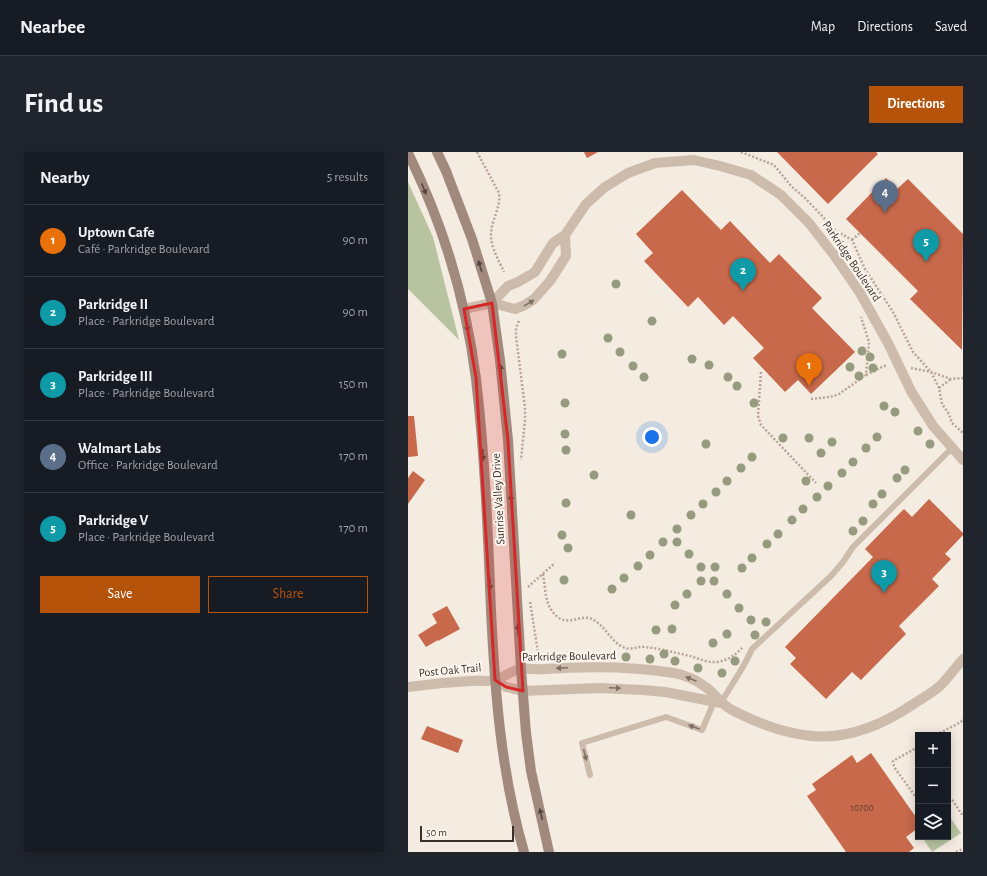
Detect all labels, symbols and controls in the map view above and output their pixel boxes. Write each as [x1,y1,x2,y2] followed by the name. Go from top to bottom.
[20,18,85,37] text: Nearbee
[811,20,835,34] text: Map
[857,20,913,34] text: Directions
[935,20,967,34] text: Saved
[869,86,963,123] button: Directions
[24,90,103,118] text: Find us
[40,169,90,186] text: Nearby
[327,171,368,184] text: 5 results
[872,180,898,213] pin: 4
[421,183,427,195] one-way arrow
[821,219,883,303] street label: Parkridge Boulevard
[78,225,155,240] text: Uptown Cafe
[913,229,939,262] pin: 5
[51,234,55,247] text: 1
[342,234,368,247] text: 90 m
[78,243,210,256] text: Café · Parkridge Boulevard
[730,258,756,291] pin: 2
[477,259,483,271] one-way arrow
[78,297,148,312] text: Parkridge II
[523,299,534,306] one-way arrow
[50,306,56,319] text: 2
[342,306,368,319] text: 90 m
[78,315,214,328] text: Place · Parkridge Boulevard
[465,319,471,332] one-way arrow
[796,353,822,386] pin: 1
[498,364,505,376] one-way arrow
[78,369,153,384] text: Parkridge III
[50,378,56,391] text: 3
[339,378,368,391] text: 150 m
[78,387,214,400] text: Place · Parkridge Boulevard
[642,427,662,447] your location
[78,441,161,456] text: Walmart Labs
[479,449,486,461] one-way arrow
[50,450,56,463] text: 4
[339,450,368,463] text: 170 m
[490,453,507,545] street label: Sunrise Valley Drive
[78,459,218,472] text: Office · Parkridge Boulevard
[508,493,514,506] one-way arrow
[78,513,148,528] text: Parkridge V
[50,522,56,535] text: 5
[339,522,368,535] text: 170 m
[78,531,214,544] text: Place · Parkridge Boulevard
[871,560,897,593] pin: 3
[40,576,200,613] button: Save
[208,576,368,613] button: Share
[487,578,493,591] one-way arrow
[515,624,522,636] one-way arrow
[522,649,616,663] street label: Parkridge Boulevard
[418,661,482,679] street label: Post Oak Trail
[555,665,568,671] one-way arrow
[685,676,697,683] one-way arrow
[609,685,621,692] one-way arrow
[687,723,699,729] one-way arrow
[915,732,951,840] map controls
[915,732,951,768] button: +
[583,749,589,761] one-way arrow
[915,768,951,804] button: −
[850,803,874,813] house number: 10700
[915,804,951,840] button: layers
[537,808,543,820] one-way arrow
[420,824,514,843] scale bar
[426,827,447,838] text: 50 m

